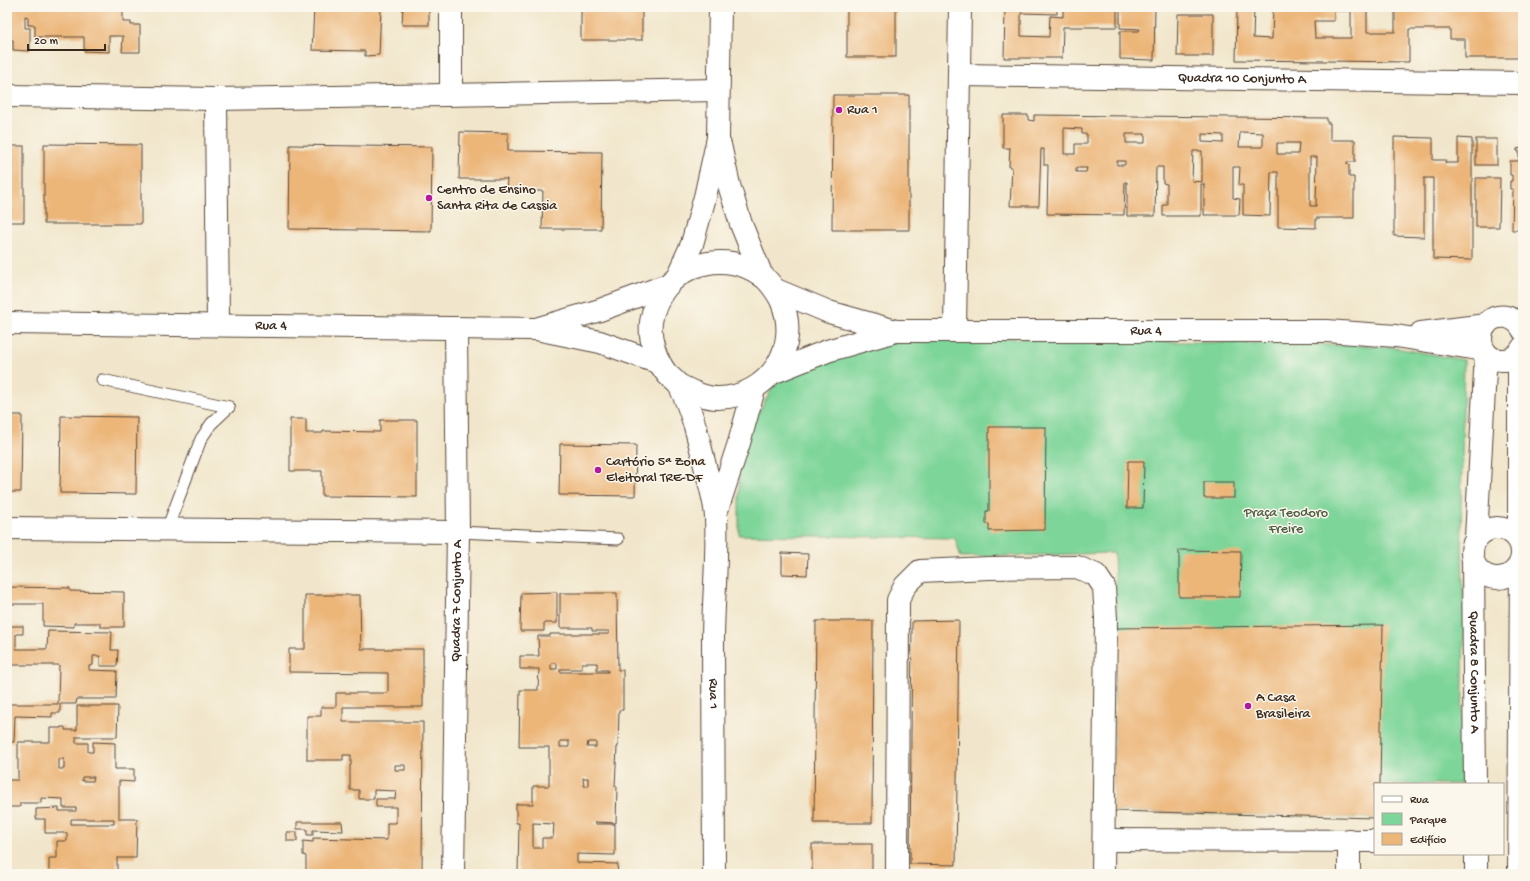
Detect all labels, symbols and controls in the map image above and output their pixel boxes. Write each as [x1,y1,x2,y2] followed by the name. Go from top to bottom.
[28,26,105,52] scale bar
[34,35,59,49] text: 20 m
[1178,70,1307,88] street label: Quadra 10 Conjunto A
[847,102,878,119] place label: Rua 1
[834,105,844,115] marker: Rua 1
[437,182,558,215] place label: Centro de Ensino Santa Rita de Cassia
[424,193,434,203] marker: Centro de Ensino Santa Rita de Cassia
[255,317,287,335] street label: Rua 4
[1130,323,1162,340] street label: Rua 4
[606,454,706,487] place label: Cartório 5ª Zona Eleitoral TRE-DF
[593,465,603,475] marker: Cartório 5ª Zona Eleitoral TRE-DF
[1243,505,1328,538] park label: Praça Teodoro Freire
[448,539,466,662] street label: Quadra 7 Conjunto A
[1465,611,1483,734] street label: Quadra 8 Conjunto A
[705,678,722,709] street label: Rua 1
[1255,690,1311,723] place label: A Casa Brasileira
[1243,701,1253,711] marker: A Casa Brasileira
[1374,783,1504,855] legend
[1410,794,1429,808] text: Rua
[1409,814,1447,828] text: Parque
[1410,834,1446,848] text: Edifício

